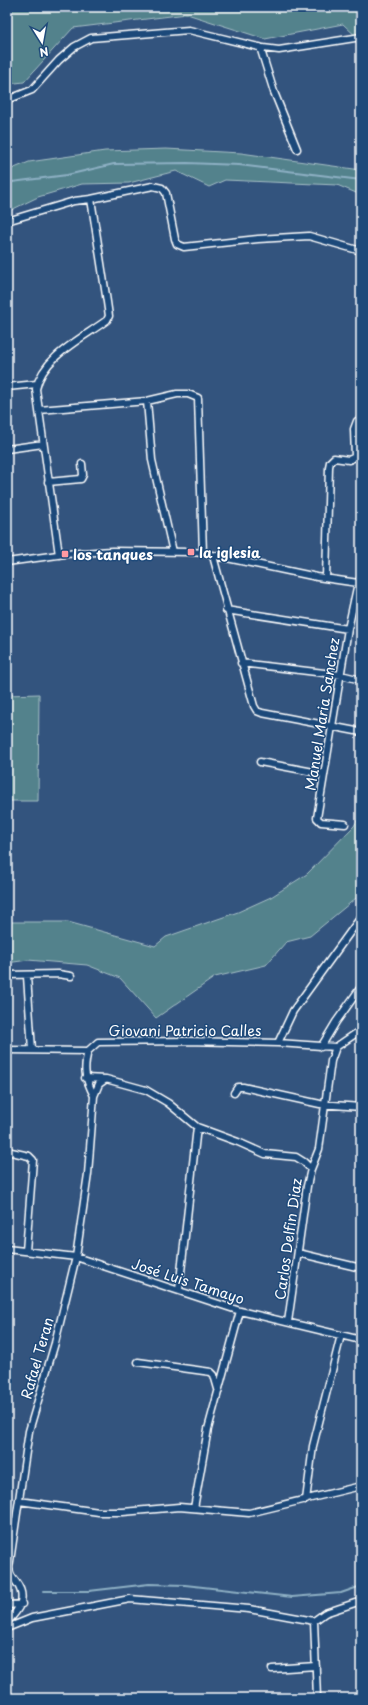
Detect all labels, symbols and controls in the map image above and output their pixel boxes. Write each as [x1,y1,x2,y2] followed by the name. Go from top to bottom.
[22,22,62,62] north arrow
[38,43,50,62] text: N
[199,542,261,563] place label: la iglesia
[73,544,153,565] place label: los tanques
[186,547,196,557] marker: la iglesia
[60,549,70,559] marker: los tanques
[300,636,344,792] street label: Manuel Maria Sanchez
[109,1020,261,1041] street label: Giovani Patricio Calles
[269,1177,307,1301] street label: Carlos Delfin Diaz
[129,1253,247,1309] street label: José Luis Tamayo
[15,1315,59,1401] street label: Rafael Teran

